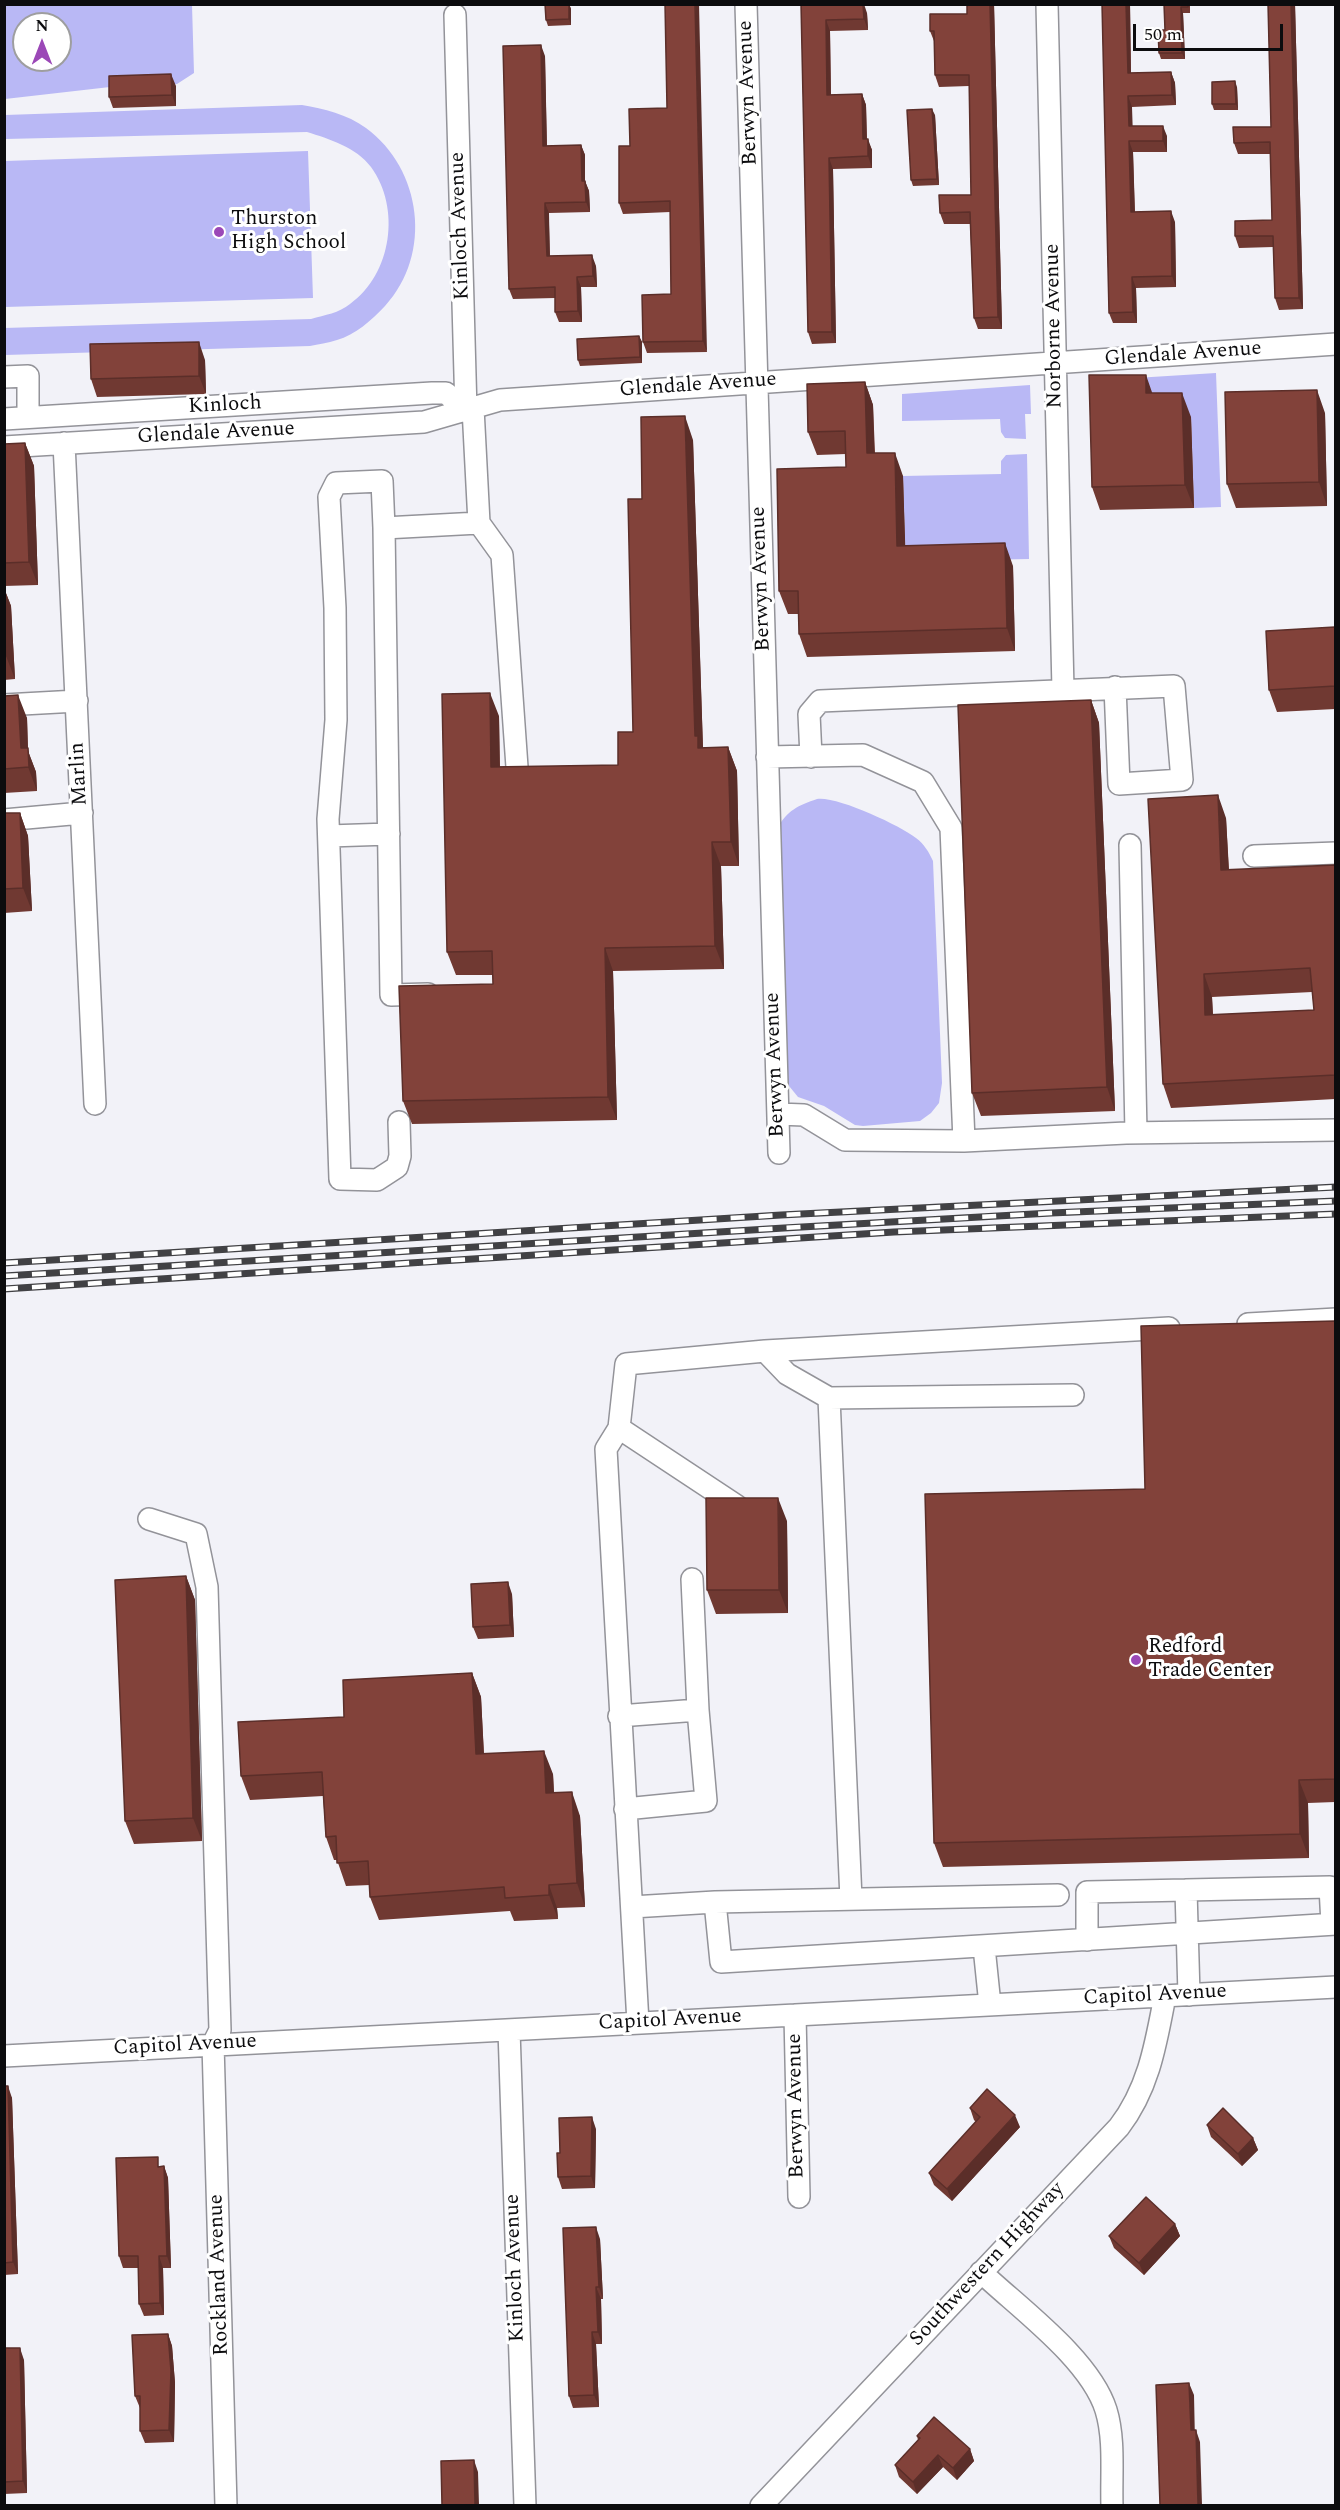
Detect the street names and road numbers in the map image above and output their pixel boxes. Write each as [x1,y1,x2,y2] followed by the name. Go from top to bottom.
[734,20,764,166] street label: Berwyn Avenue
[446,152,476,300] street label: Kinloch Avenue
[1041,243,1069,409] street label: Norborne Avenue
[1104,337,1262,373] street label: Glendale Avenue
[619,368,777,404] street label: Glendale Avenue
[188,391,262,421] street label: Kinloch
[137,417,295,451] street label: Glendale Avenue
[747,506,777,652] street label: Berwyn Avenue
[66,742,94,806] street label: Marlin
[761,992,791,1138] street label: Berwyn Avenue
[1083,1980,1227,2012] street label: Capitol Avenue
[598,2005,742,2037] street label: Capitol Avenue
[113,2030,257,2062] street label: Capitol Avenue
[783,2033,811,2179] street label: Berwyn Avenue
[905,2178,1071,2352] street label: Southwestern Highway
[205,2194,235,2356] street label: Rockland Avenue
[501,2194,531,2342] street label: Kinloch Avenue

